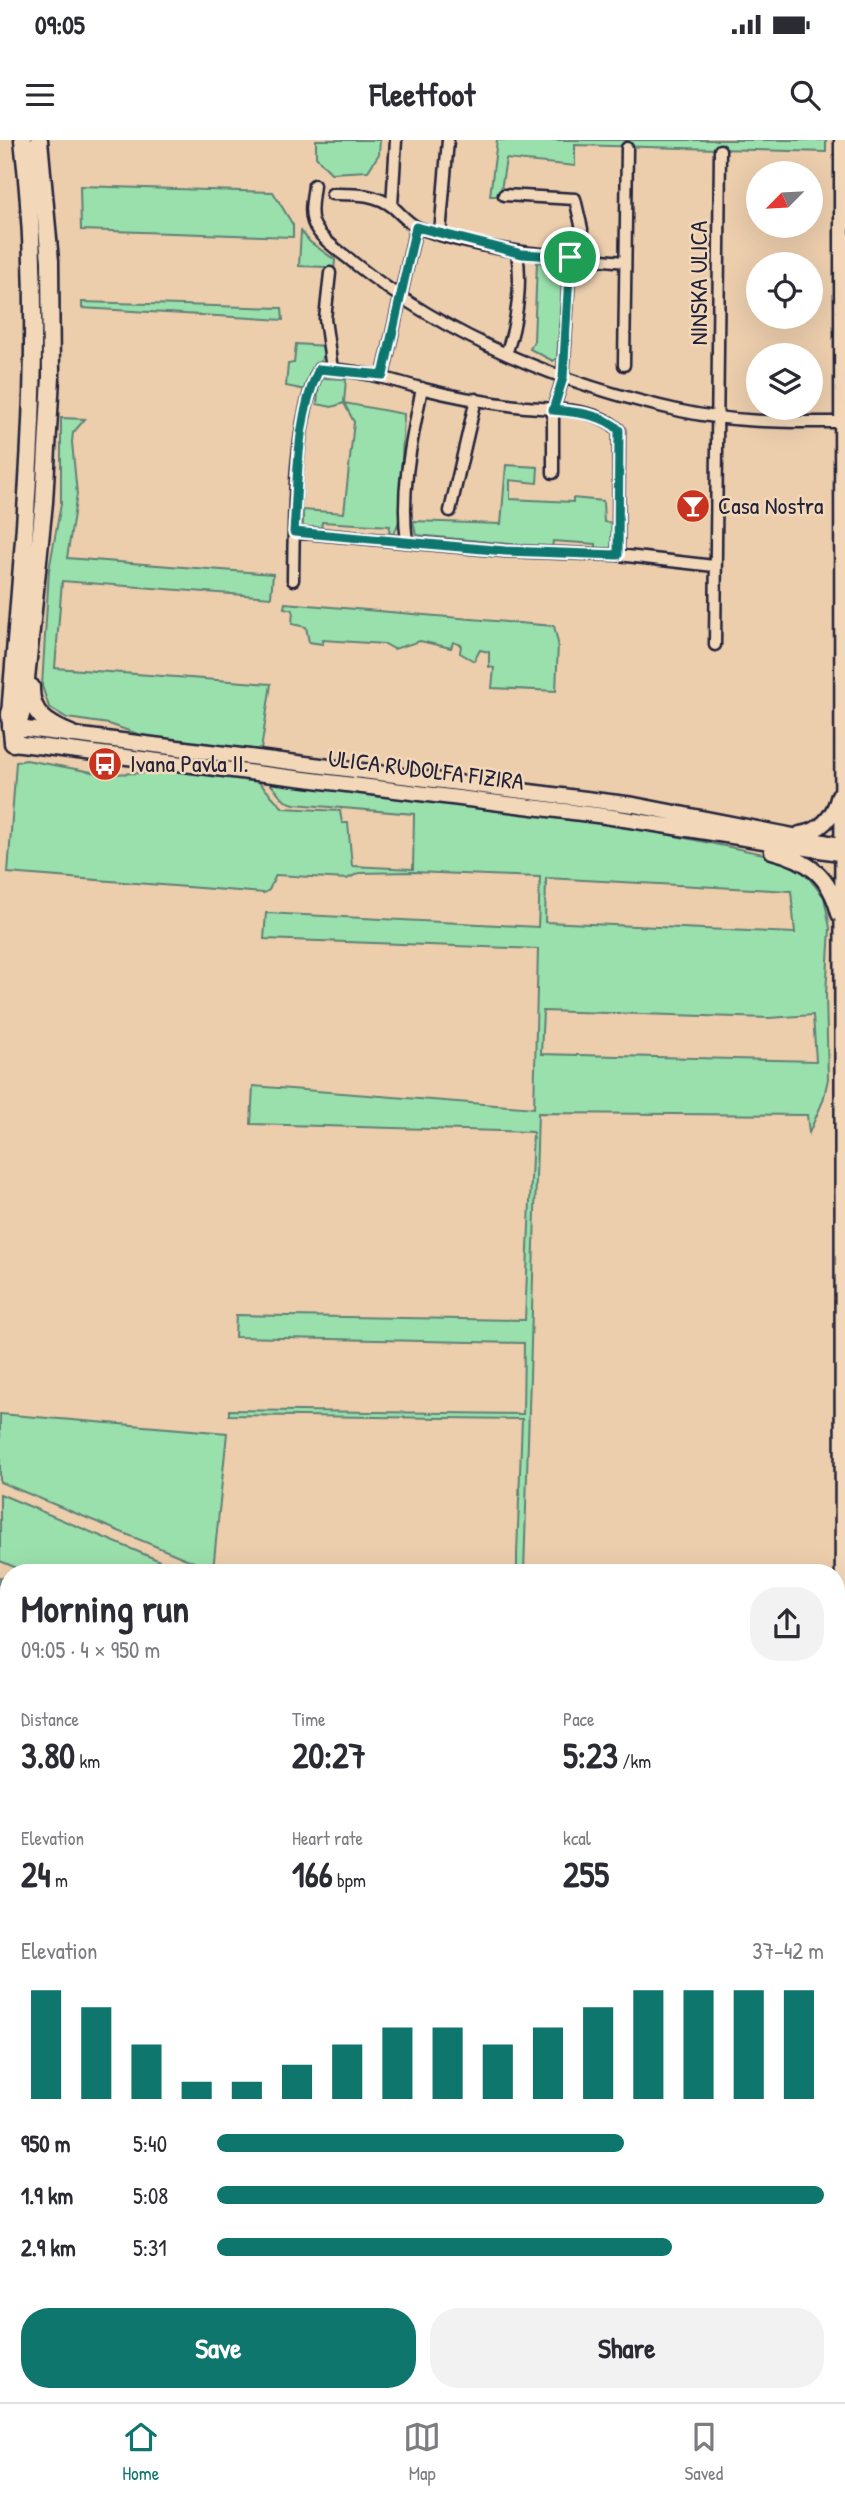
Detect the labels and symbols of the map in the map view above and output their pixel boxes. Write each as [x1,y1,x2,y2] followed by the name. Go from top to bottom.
[746,161,822,238] north arrow
[682,220,714,345] street label: NINSKA ULICA
[540,227,600,287] pin
[674,487,712,525] bar icon: Casa Nostra
[718,489,823,521] place label: Casa Nostra
[326,741,526,797] street label: ULICA RUDOLFA FIZIRA
[86,745,124,783] bus stop icon: Ivana Pavla II.
[130,747,249,779] place label: Ivana Pavla II.

